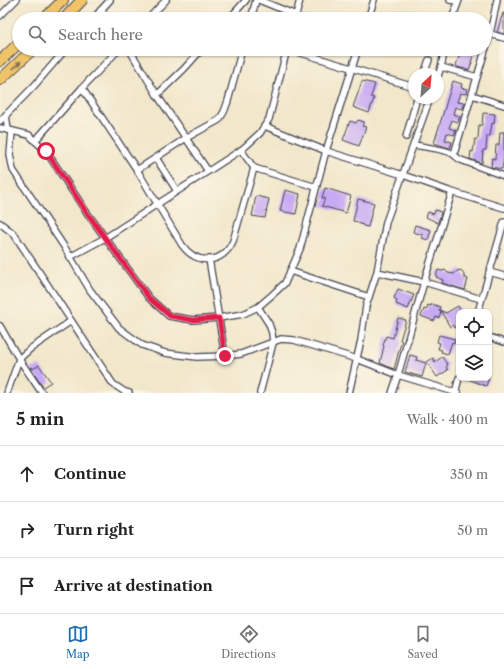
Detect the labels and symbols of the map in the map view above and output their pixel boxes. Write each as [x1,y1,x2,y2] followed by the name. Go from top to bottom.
[12,60,22,70] one-way arrow
[408,68,444,104] north arrow
[37,142,55,160] route start
[216,347,234,365] route end

